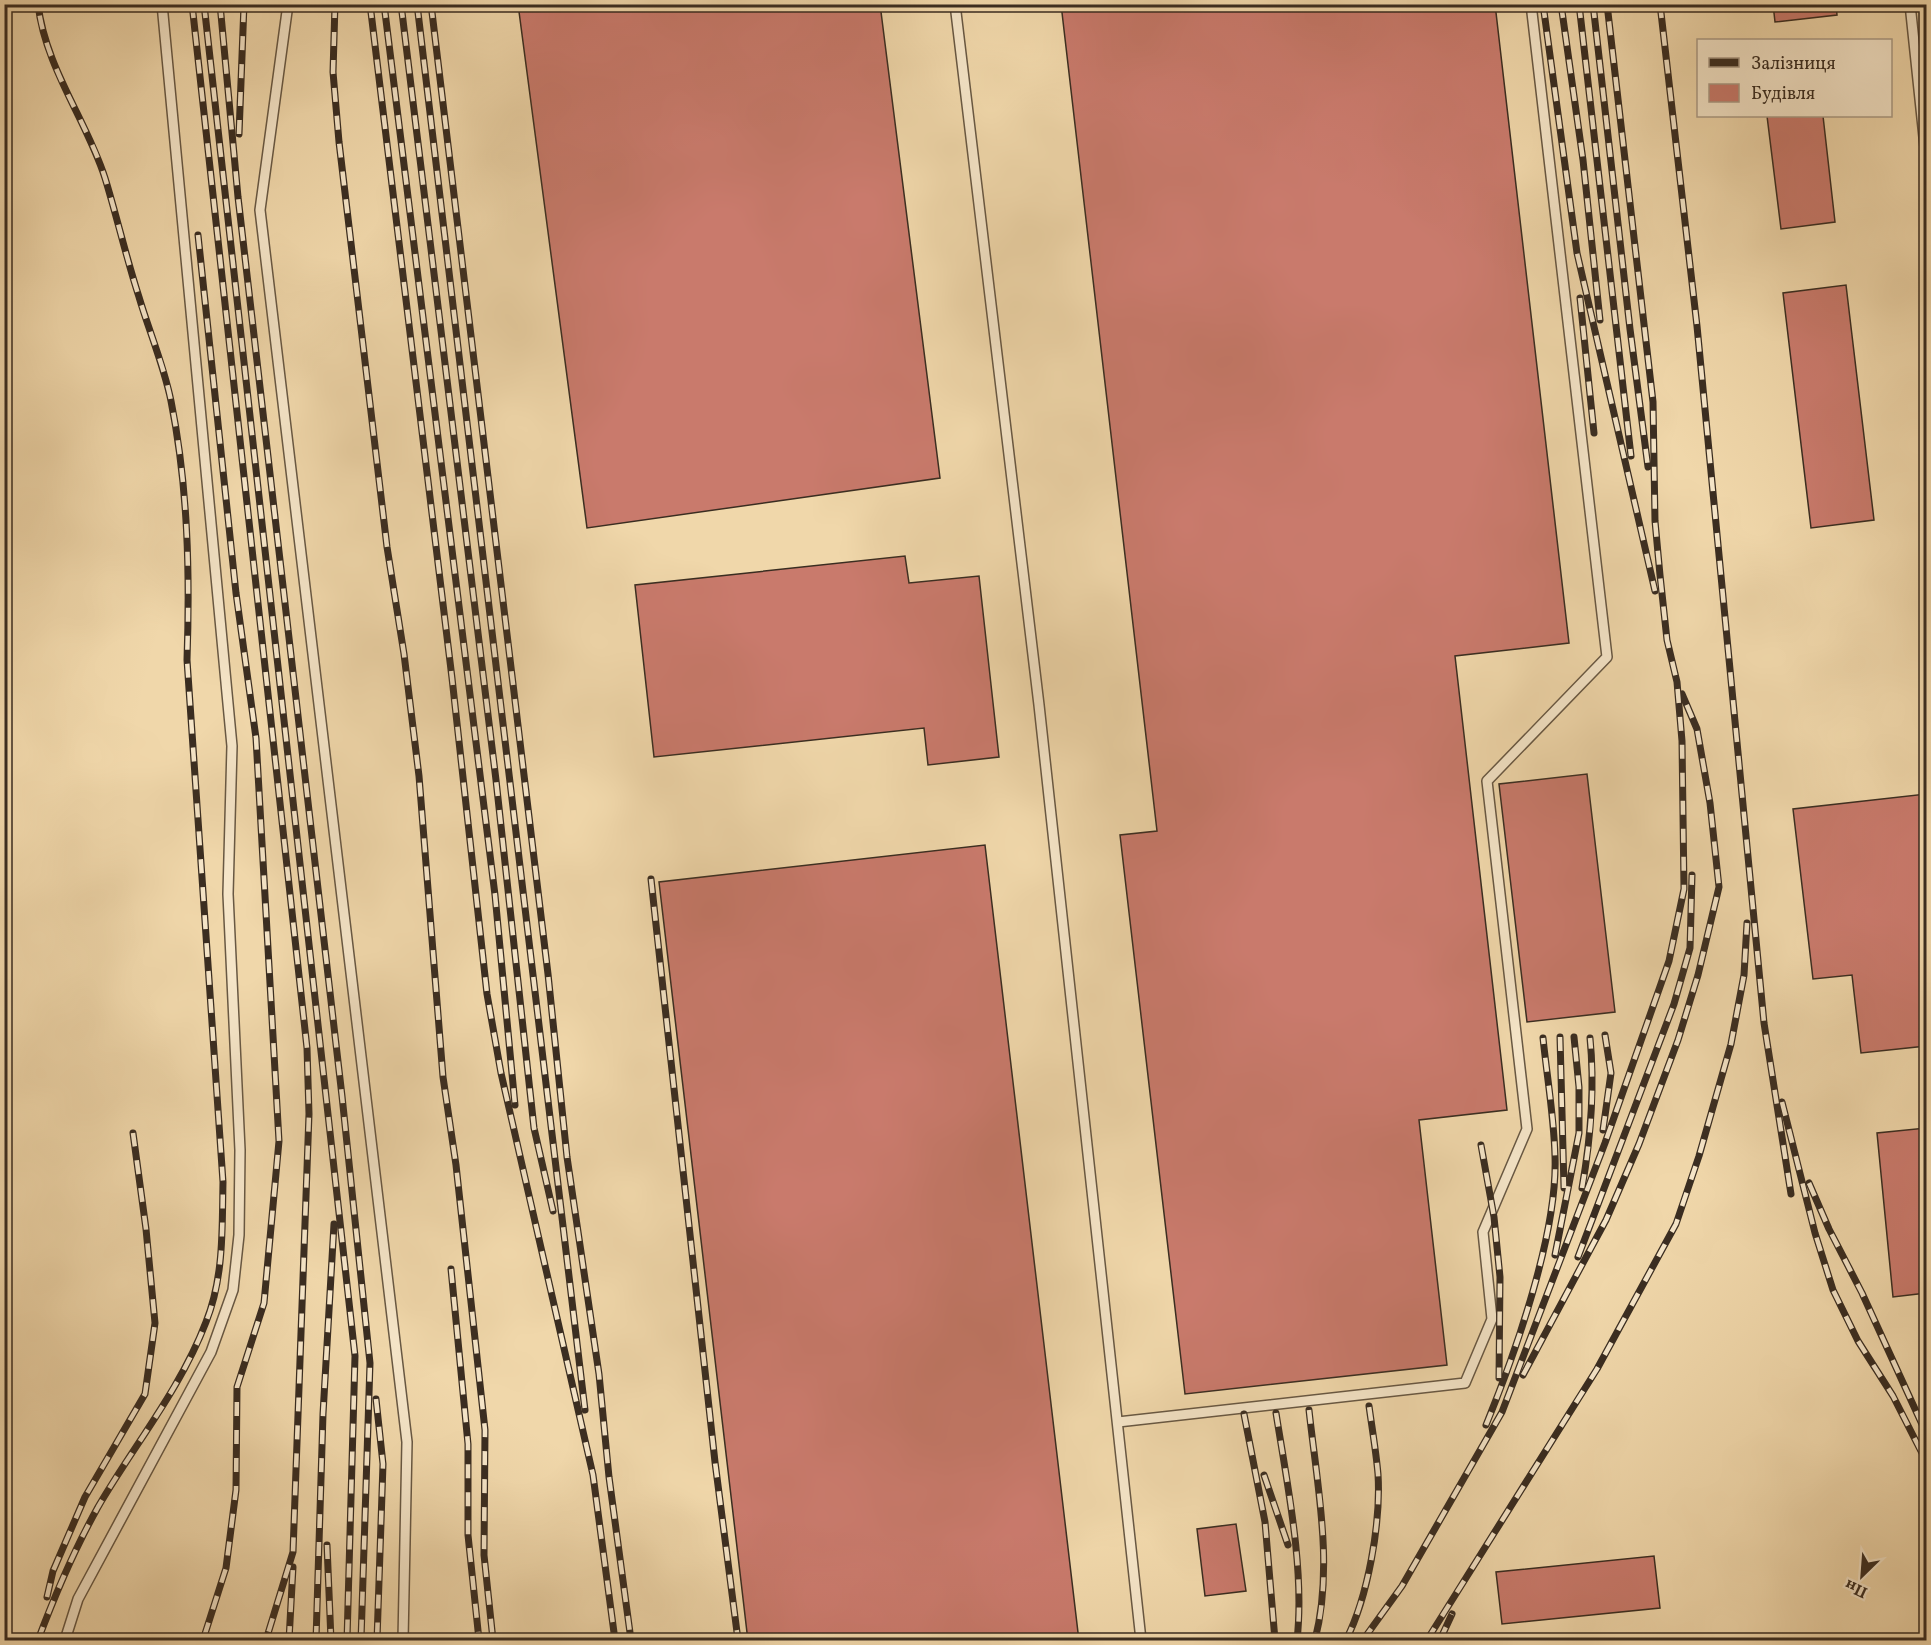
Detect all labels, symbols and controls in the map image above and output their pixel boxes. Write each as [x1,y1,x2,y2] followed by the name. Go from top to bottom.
[1697,39,1892,117] legend
[1751,52,1836,77] text: Залізниця
[1751,82,1815,107] text: Будівля
[1832,1546,1892,1606] north arrow
[1842,1573,1871,1603] text: Пн

